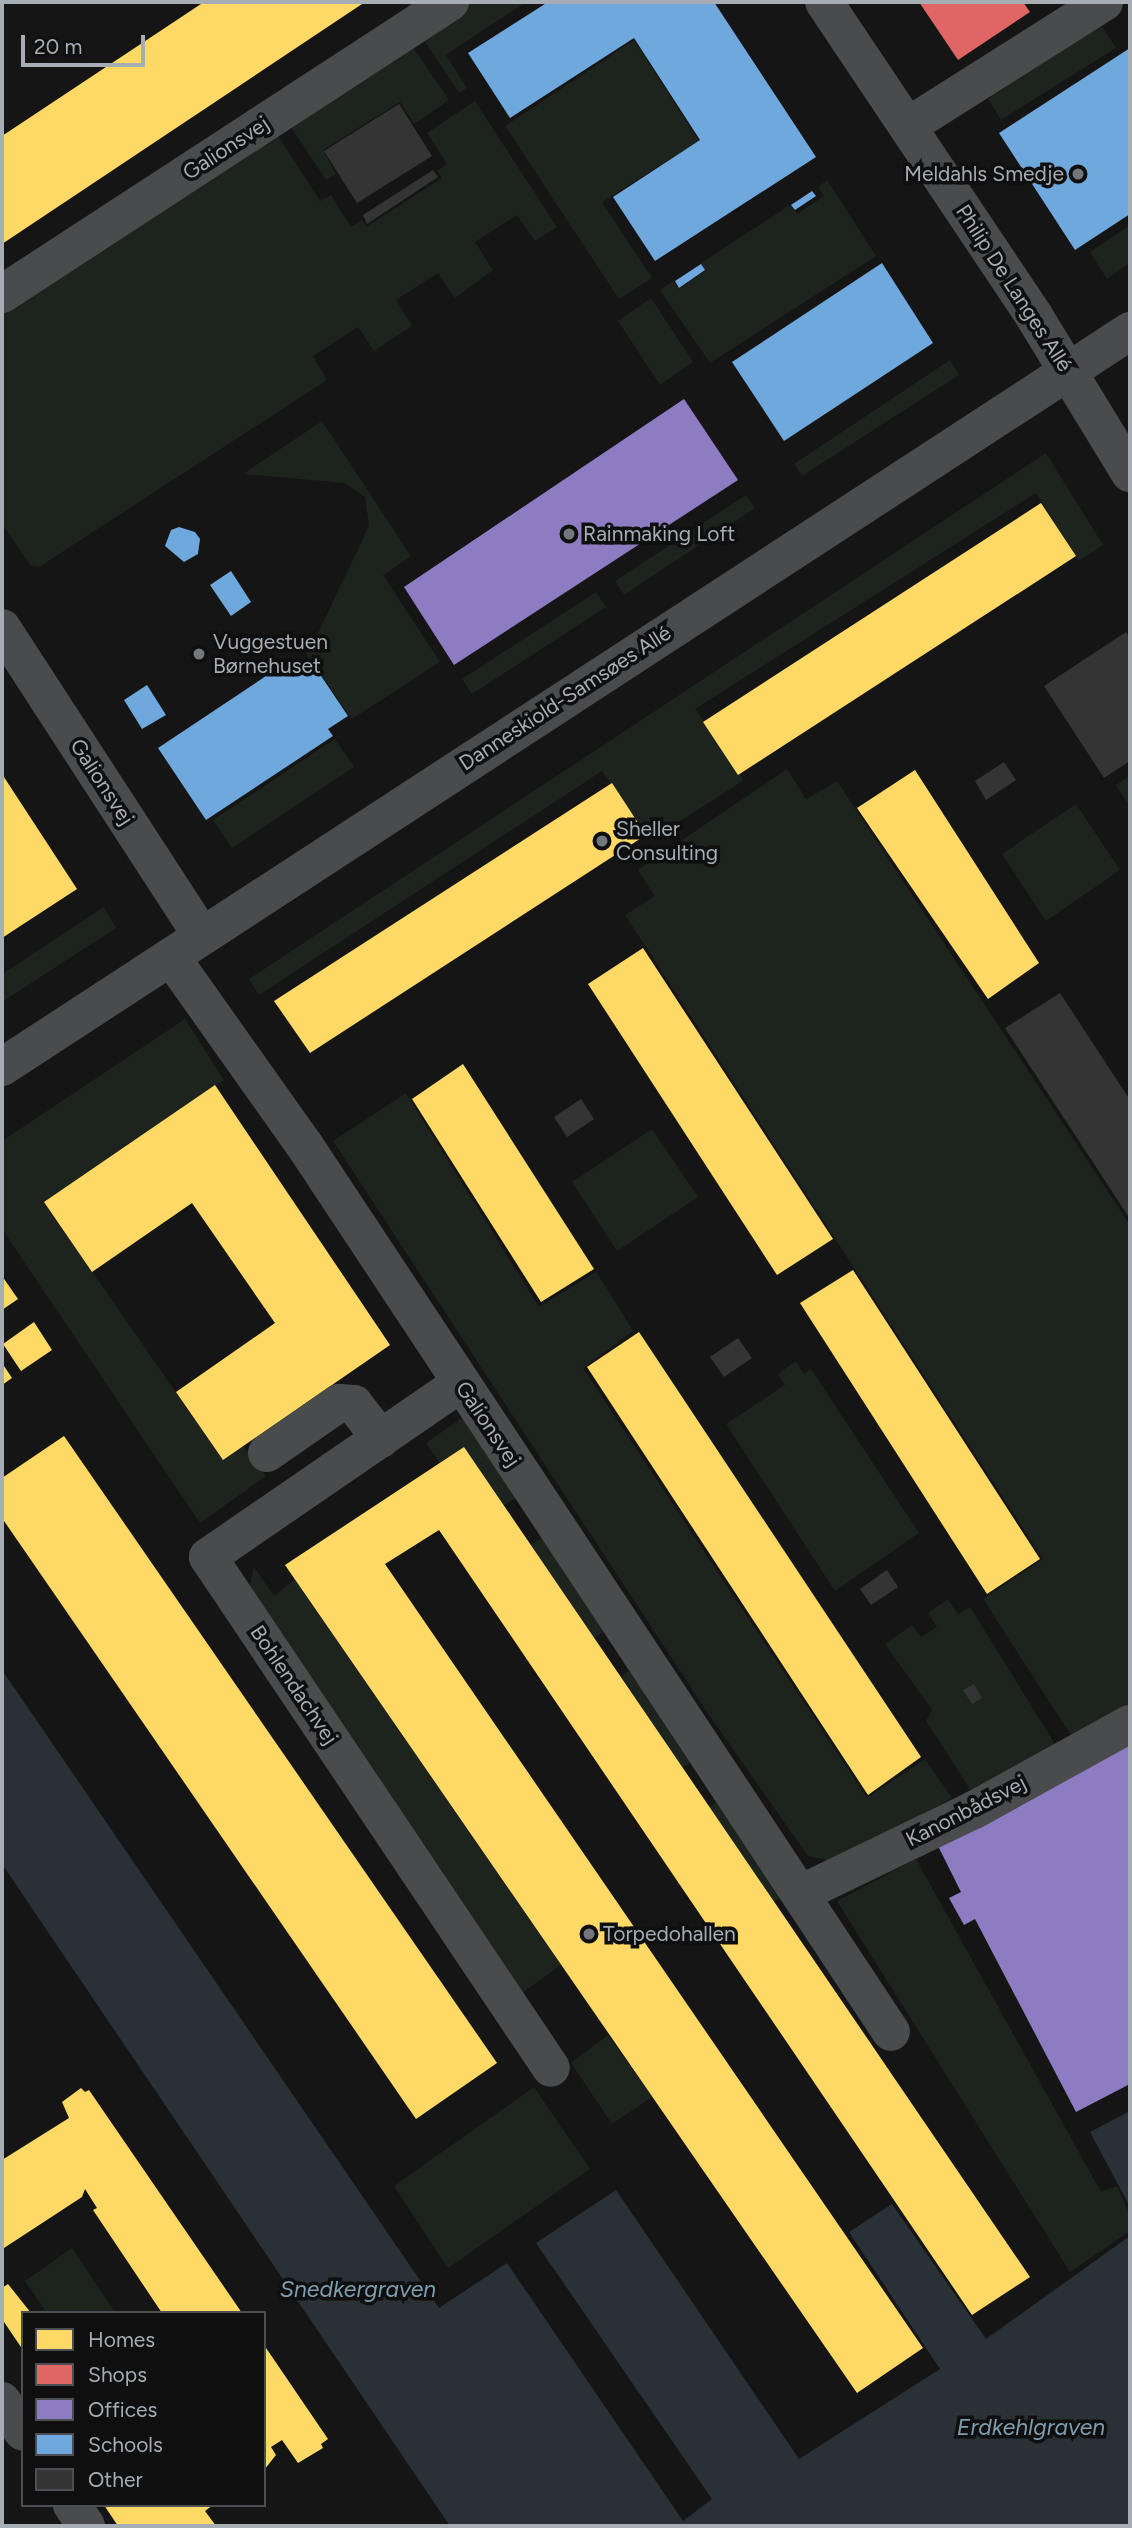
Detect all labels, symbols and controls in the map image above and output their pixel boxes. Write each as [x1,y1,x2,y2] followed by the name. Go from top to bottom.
[24,21,149,65] scale bar
[34,34,82,59] text: 20 m
[178,111,274,185] street label: Galionsvej
[904,161,1064,187] place label: Meldahls Smedje
[1070,166,1086,182] marker: Meldahls Smedje
[951,200,1077,376] street label: Philip De Langes Allé
[583,521,735,547] place label: Rainmaking Loft
[561,526,577,542] marker: Rainmaking Loft
[454,620,676,776] street label: Danneskiold-Samsøes Allé
[213,629,328,679] place label: Vuggestuen Børnehuset
[191,646,207,662] marker: Vuggestuen Børnehuset
[65,734,139,830] street label: Galionsvej
[616,816,718,866] place label: Sheller Consulting
[594,833,610,849] marker: Sheller Consulting
[450,1376,526,1472] street label: Galionsvej
[245,1621,343,1749] street label: Bohlendachvej
[902,1770,1030,1852] street label: Kanonbådsvej
[603,1921,736,1947] place label: Torpedohallen
[581,1926,597,1942] marker: Torpedohallen
[280,2275,436,2303] water label: Snedkergraven
[21,2311,266,2507] legend
[88,2327,155,2352] text: Homes
[88,2362,147,2387] text: Shops
[88,2397,157,2422] text: Offices
[957,2413,1105,2441] water label: Erdkehlgraven
[88,2432,163,2457] text: Schools
[88,2467,143,2492] text: Other

